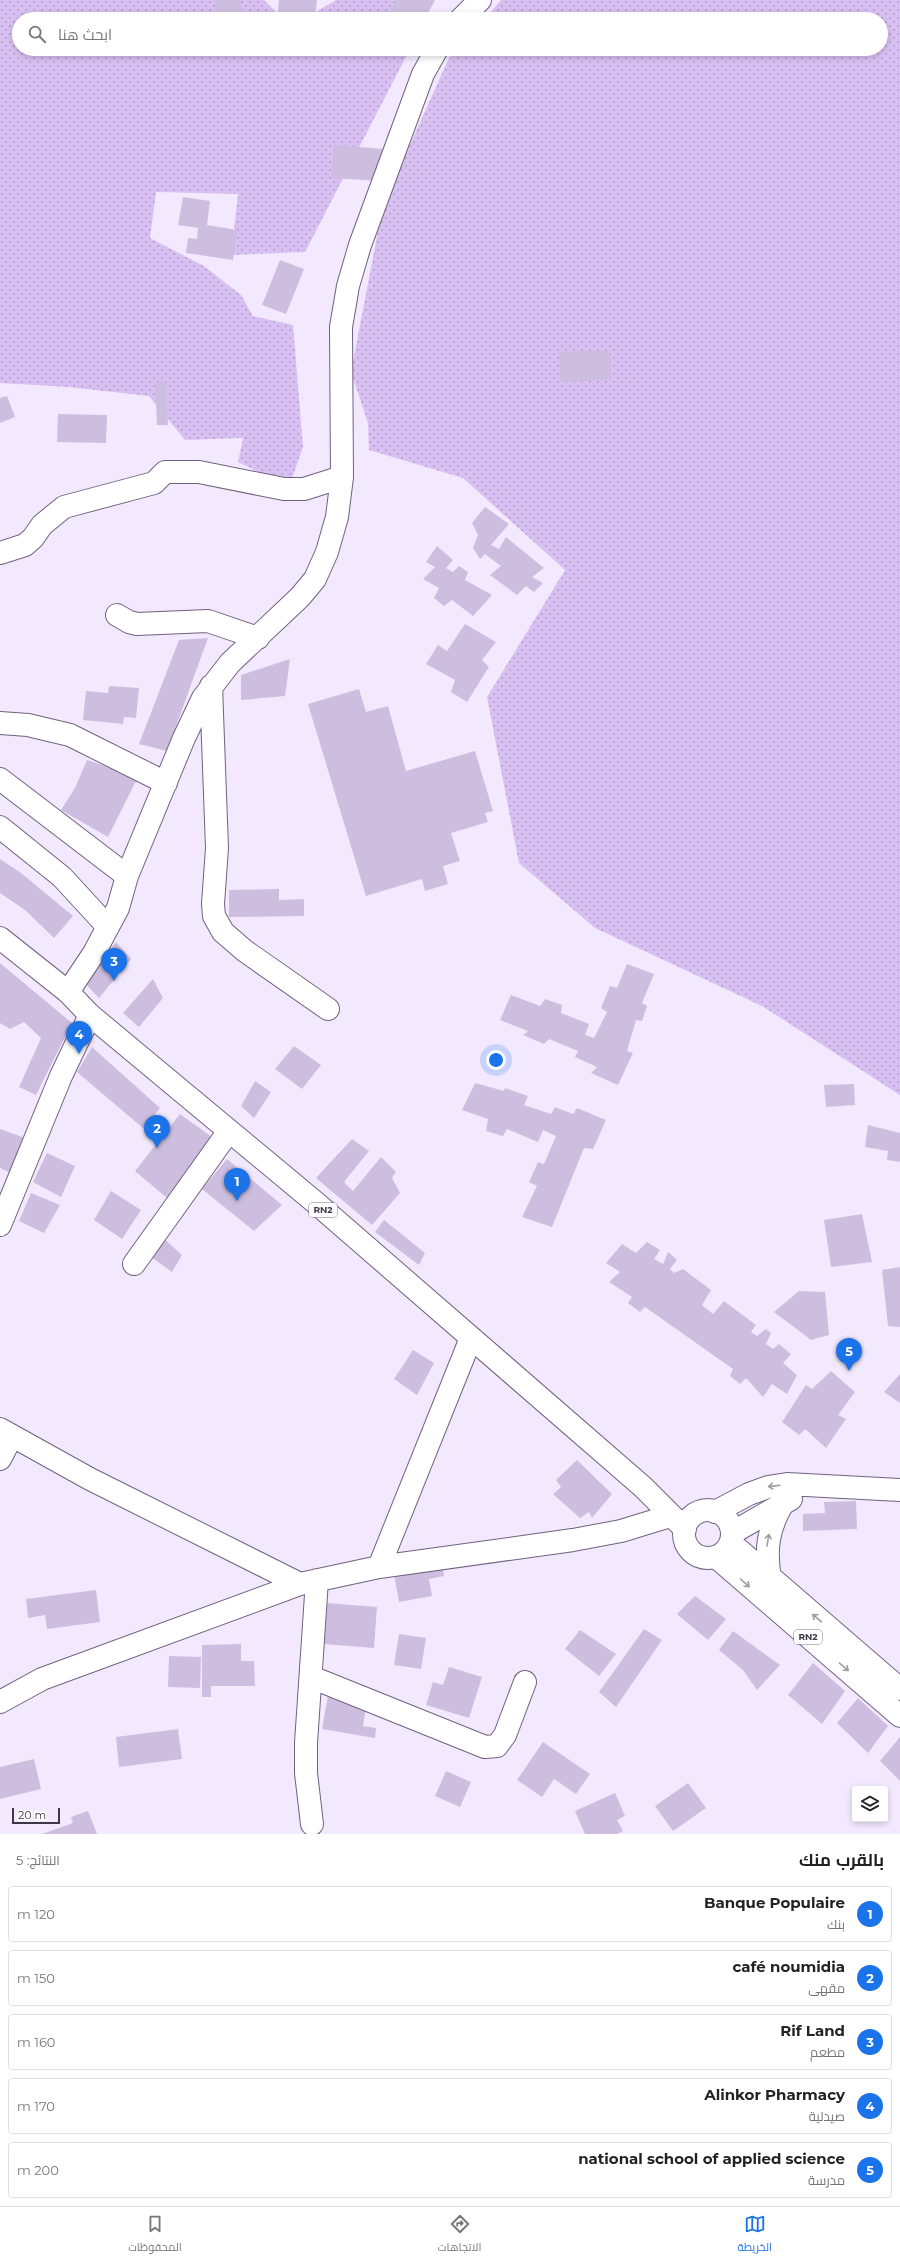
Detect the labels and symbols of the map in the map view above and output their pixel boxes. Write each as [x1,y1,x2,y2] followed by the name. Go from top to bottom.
[101,948,127,981] pin: 3
[66,1021,92,1054] pin: 4
[486,1050,506,1070] your location
[144,1115,170,1148] pin: 2
[224,1168,250,1201] pin: 1
[309,1203,337,1217] road number: RN2
[836,1338,862,1371] pin: 5
[768,1482,781,1490] one-way arrow
[764,1534,772,1547] one-way arrow
[740,1579,750,1588] one-way arrow
[812,1613,823,1622] one-way arrow
[794,1630,822,1644] road number: RN2
[839,1663,849,1672] one-way arrow
[12,1806,60,1825] scale bar

